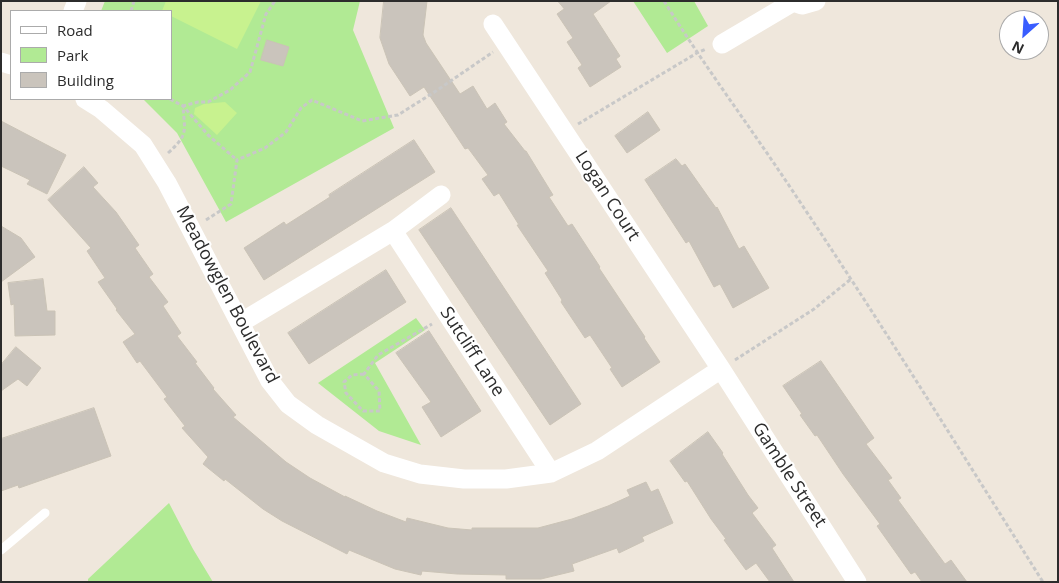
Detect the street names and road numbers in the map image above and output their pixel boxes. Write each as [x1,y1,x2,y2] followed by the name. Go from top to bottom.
[570,147,644,245] street label: Logan Court
[171,203,283,387] street label: Meadowglen Boulevard
[435,303,509,401] street label: Sutcliff Lane
[747,419,831,531] street label: Gamble Street

